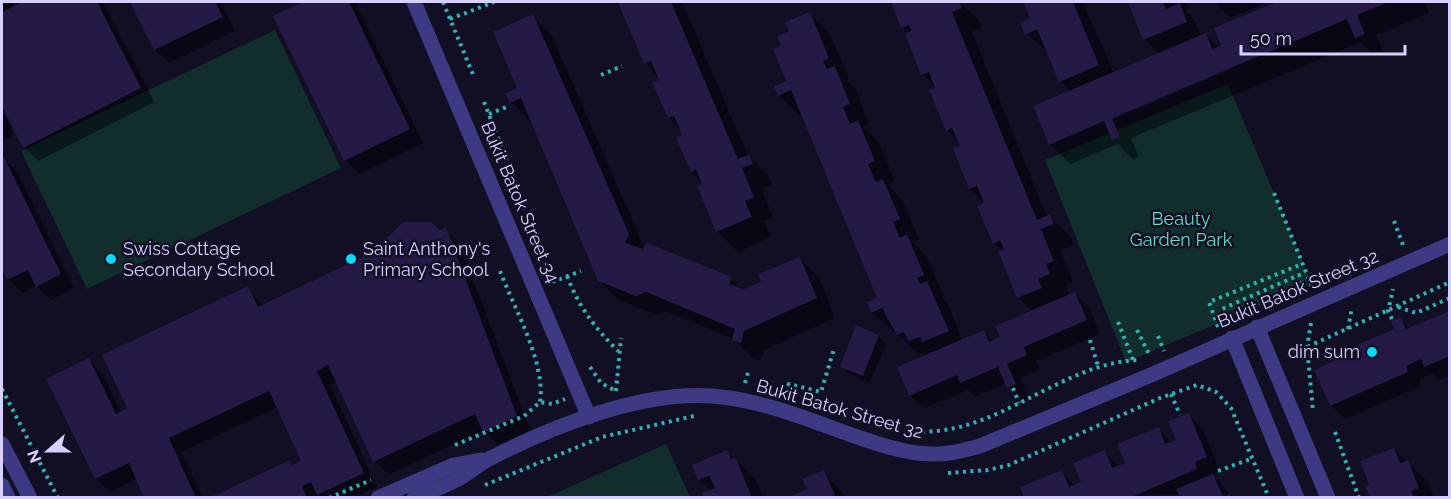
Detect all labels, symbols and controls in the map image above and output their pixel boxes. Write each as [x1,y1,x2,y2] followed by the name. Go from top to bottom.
[1241,18,1404,56] scale bar
[1250,28,1292,49] text: 50 m
[477,118,564,286] street label: Bukit Batok Street 34
[1130,208,1233,250] park label: Beauty Garden Park
[123,238,274,280] place label: Swiss Cottage Secondary School
[363,238,490,280] place label: Saint Anthony's Primary School
[1214,245,1381,332] street label: Bukit Batok Street 32
[104,252,118,266] marker: Swiss Cottage Secondary School
[344,252,358,266] marker: Saint Anthony's Primary School
[1288,341,1360,362] place label: dim sum
[1365,345,1379,359] marker: dim sum
[754,375,926,442] street label: Bukit Batok Street 32
[18,421,78,481] north arrow
[23,447,46,465] text: N

